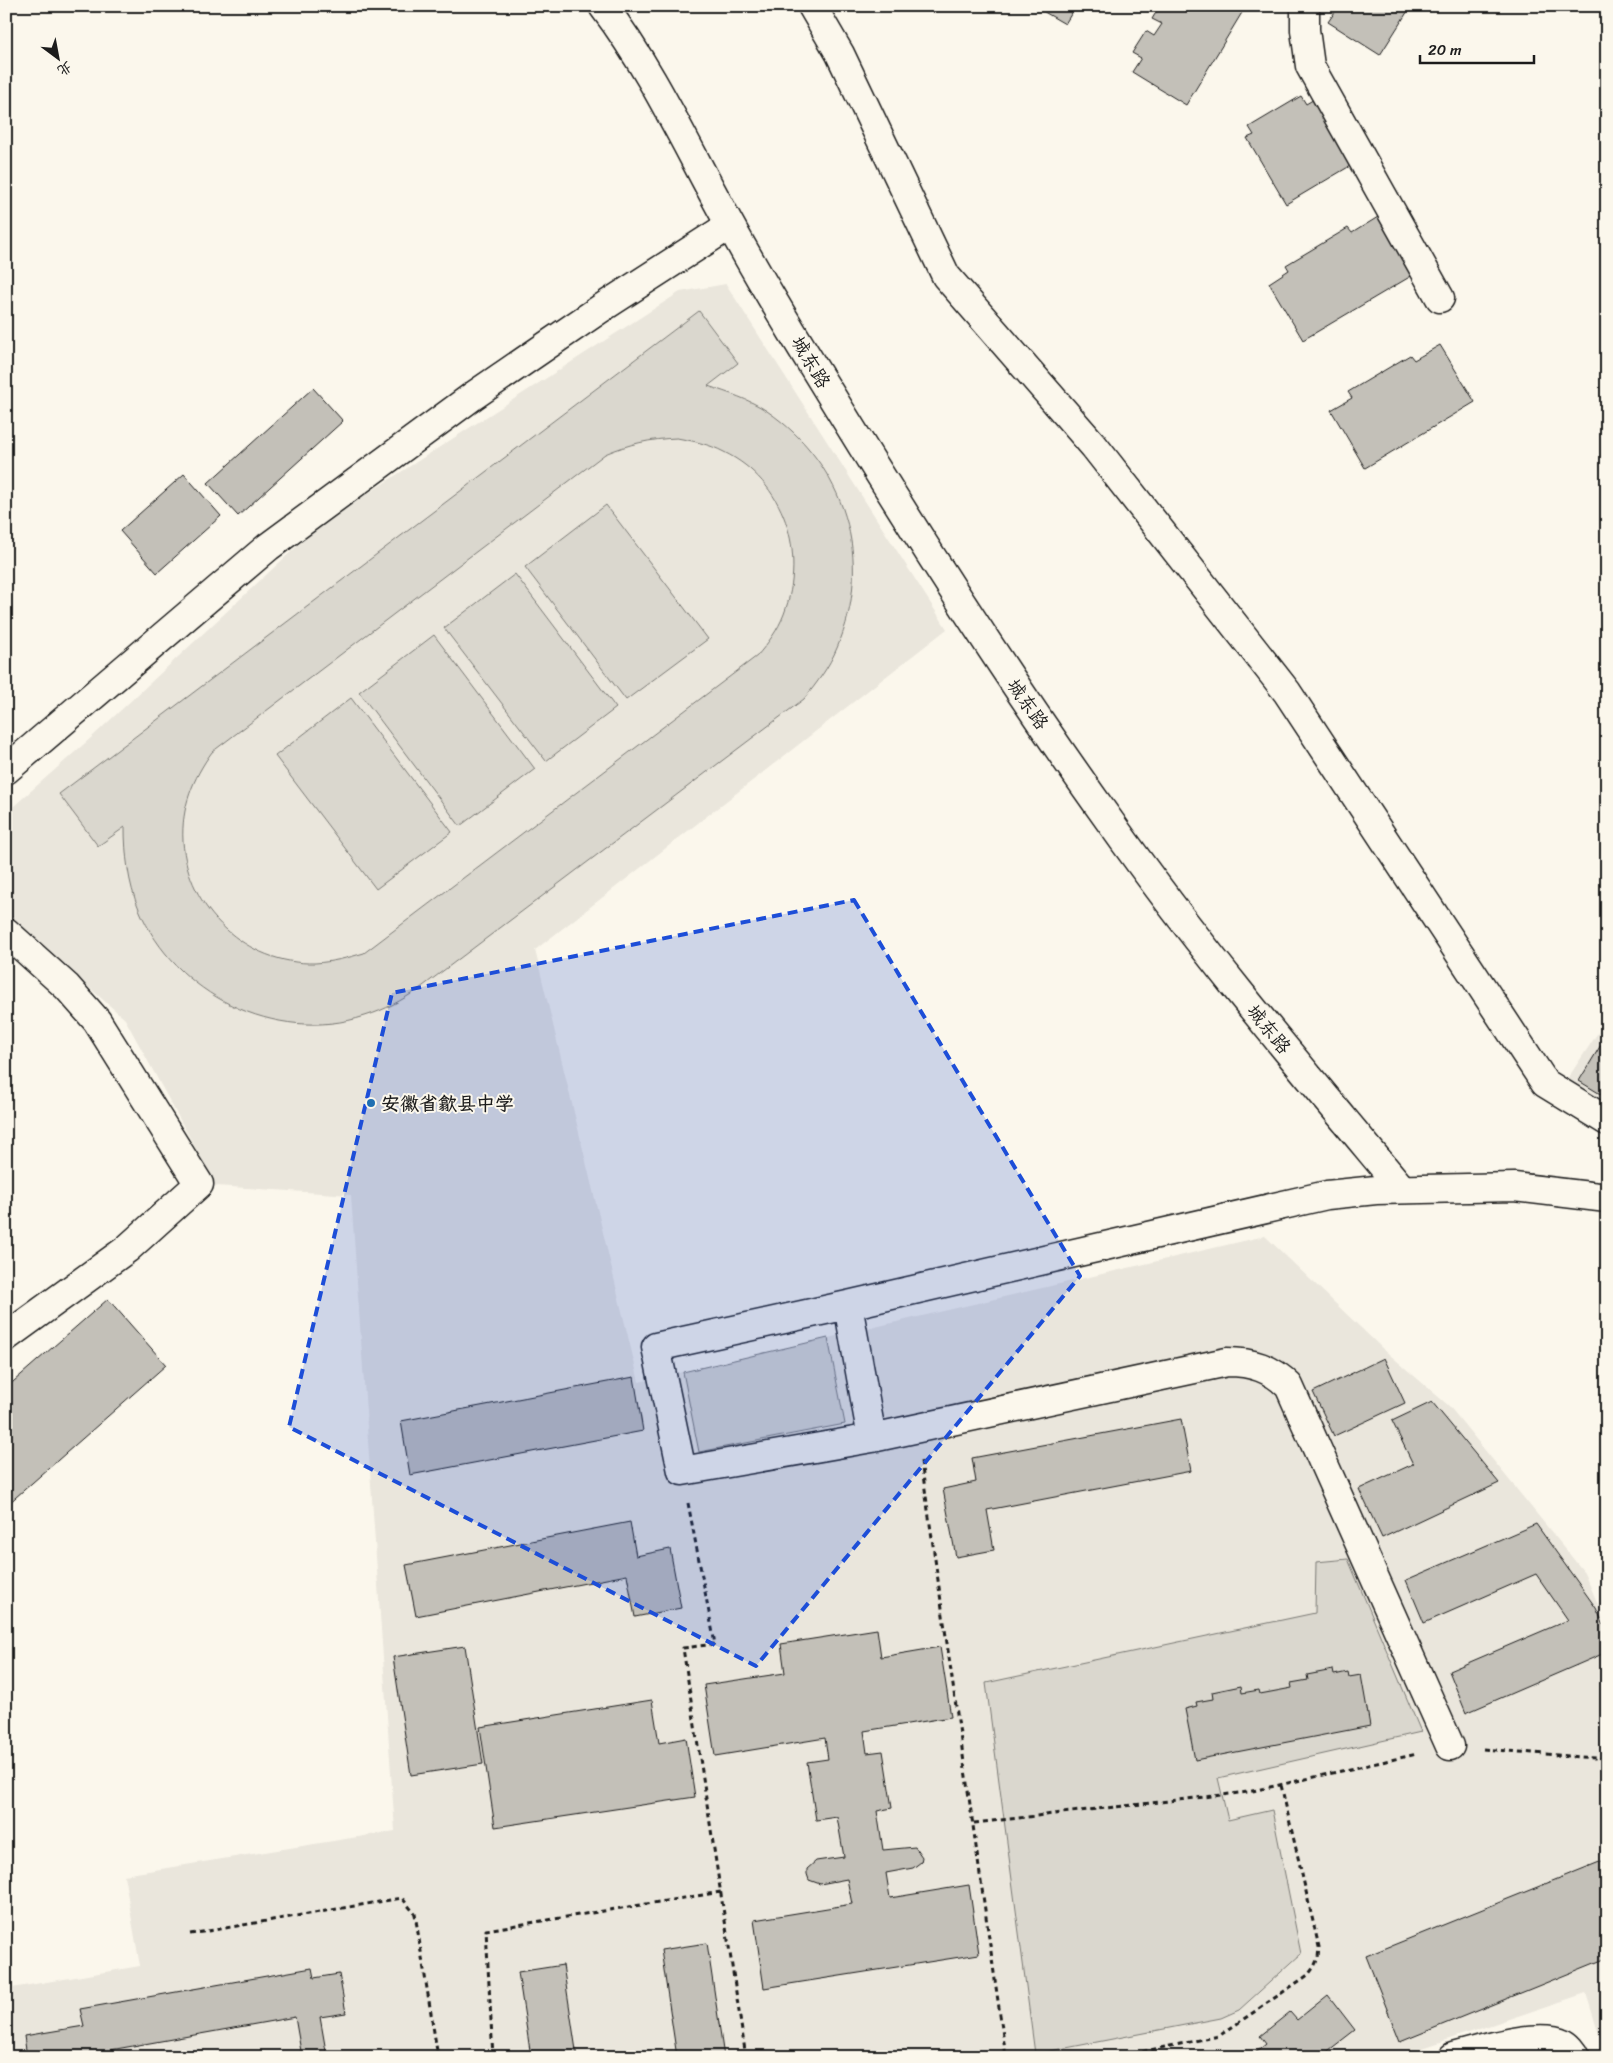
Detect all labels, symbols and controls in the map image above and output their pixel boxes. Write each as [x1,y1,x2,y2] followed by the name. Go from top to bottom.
[32,32,82,82] north arrow
[1420,32,1534,64] scale bar
[1428,37,1462,63] text: 20 m
[52,54,77,83] text: 北
[782,329,840,395] street label: 城东路
[998,671,1058,737] street label: 城东路
[1238,996,1300,1062] street label: 城东路
[381,1087,514,1120] place label: 安徽省歙县中学
[365,1097,377,1109] marker: 安徽省歙县中学

